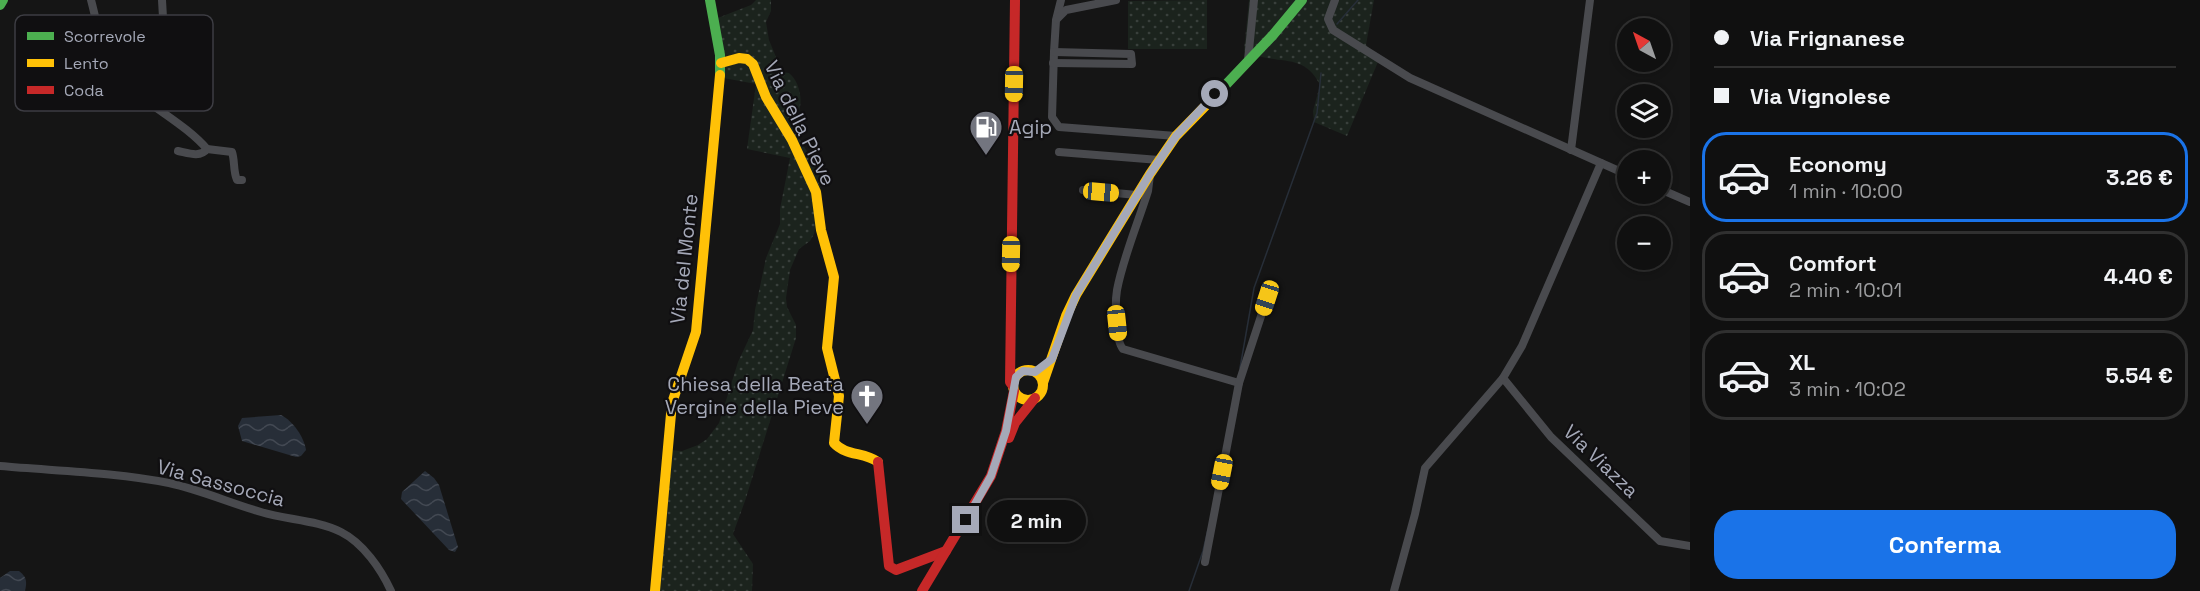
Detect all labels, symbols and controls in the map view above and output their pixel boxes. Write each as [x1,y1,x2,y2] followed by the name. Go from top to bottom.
[15,15,213,111] legend
[1617,18,1671,72] north arrow
[1617,18,1671,270] map controls
[1750,24,1905,52] text: Via Frignanese
[64,26,146,47] text: Scorrevole
[64,53,109,74] text: Lento
[759,56,841,190] street label: Via della Pieve
[1005,66,1023,102] car
[64,80,104,101] text: Coda
[1201,80,1228,107] route start
[1750,82,1891,110] text: Via Vignolese
[1617,84,1671,138] button: layers
[968,109,1004,156] fuel station icon: Agip
[1009,114,1052,140] place label: Agip
[1617,150,1671,204] button: +
[1717,150,1771,204] icon: car
[1789,150,1887,178] text: Economy
[2106,163,2173,191] text: 3.26 €
[1789,178,1903,204] text: 1 min · 10:00
[1082,181,1120,203] car
[664,192,704,326] street label: Via del Monte
[1617,216,1671,270] button: −
[1002,236,1020,272] car
[1717,249,1771,303] icon: car
[1789,249,1877,277] text: Comfort
[2104,262,2173,290] text: 4.40 €
[1789,277,1902,303] text: 2 min · 10:01
[1253,278,1281,318] car
[1106,304,1128,342] car
[1717,348,1771,402] icon: car
[1789,348,1815,376] text: XL
[2106,361,2173,389] text: 5.54 €
[665,371,844,420] place label: Chiesa della Beata Vergine della Pieve
[1789,376,1906,402] text: 3 min · 10:02
[849,378,885,425] church icon: Chiesa della Beata Vergine della Pieve
[1558,419,1644,503] street label: Via Viazza
[154,453,288,513] street label: Via Sassoccia
[1210,453,1234,491] car
[987,499,1086,541] callout: 2 min
[952,506,979,533] route end
[1011,508,1062,534] text: 2 min
[1714,510,2176,579] button: Conferma

